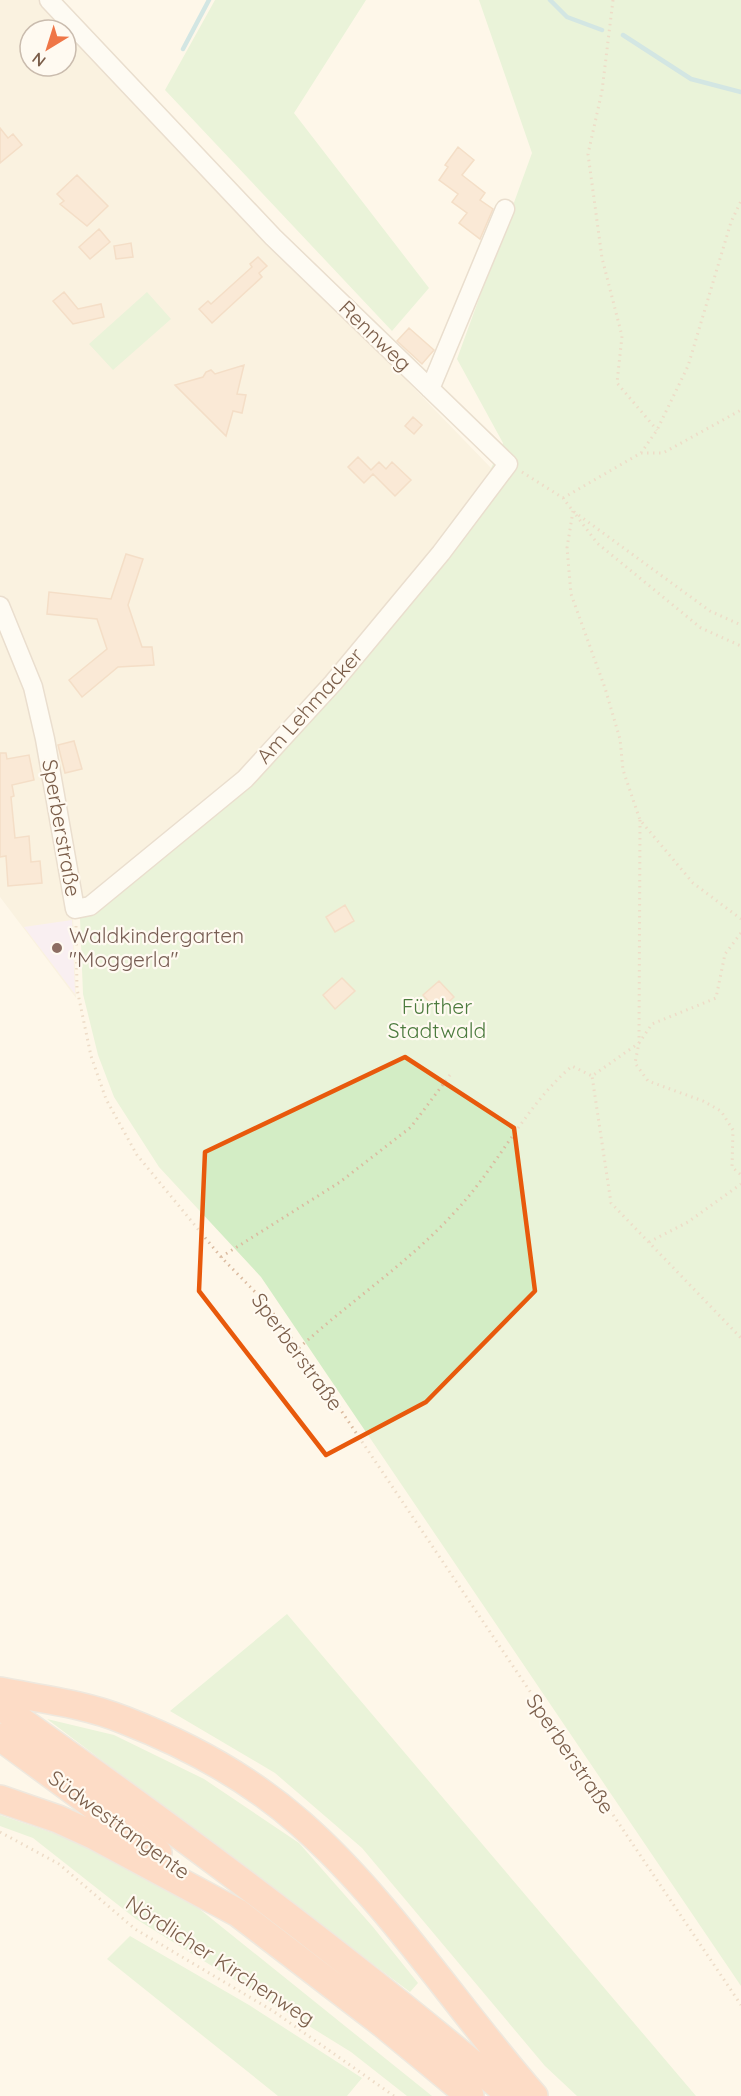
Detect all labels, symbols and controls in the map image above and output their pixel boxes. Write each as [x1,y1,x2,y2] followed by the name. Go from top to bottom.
[18,18,78,78] north arrow
[28,48,50,71] text: N
[334,294,417,376] street label: Rennweg
[250,642,368,769] street label: Am Lehmacker
[37,757,87,899] street label: Sperberstraße
[69,922,244,972] place label: Waldkindergarten "Moggerla"
[50,941,64,955] marker: Waldkindergarten "Moggerla"
[388,993,486,1043] park label: Fürther Stadtwald
[246,1287,349,1415] street label: Sperberstraße
[521,1688,621,1818] street label: Sperberstraße
[44,1764,195,1884] street label: Südwesttangente
[121,1889,320,2031] street label: Nördlicher Kirchenweg

